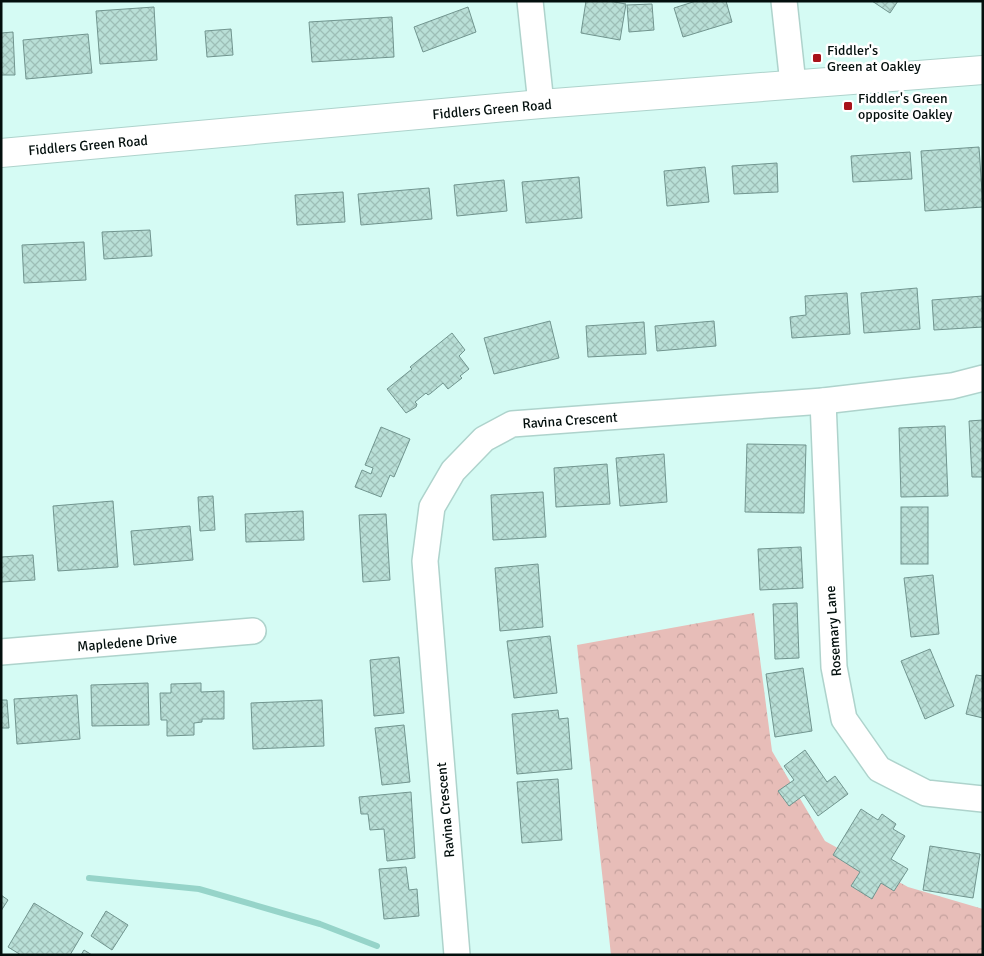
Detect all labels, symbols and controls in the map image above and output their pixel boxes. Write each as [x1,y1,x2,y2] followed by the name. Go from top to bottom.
[827,42,921,75] place label: Fiddler's Green at Oakley
[811,52,823,64] marker: Fiddler's Green at Oakley
[858,90,953,123] place label: Fiddler's Green opposite Oakley
[432,96,552,123] street label: Fiddlers Green Road
[842,100,854,112] marker: Fiddler's Green opposite Oakley
[28,132,148,159] street label: Fiddlers Green Road
[522,409,618,432] street label: Ravina Crescent
[822,585,845,677] street label: Rosemary Lane
[76,630,178,655] street label: Mapledene Drive
[433,762,458,858] street label: Ravina Crescent

